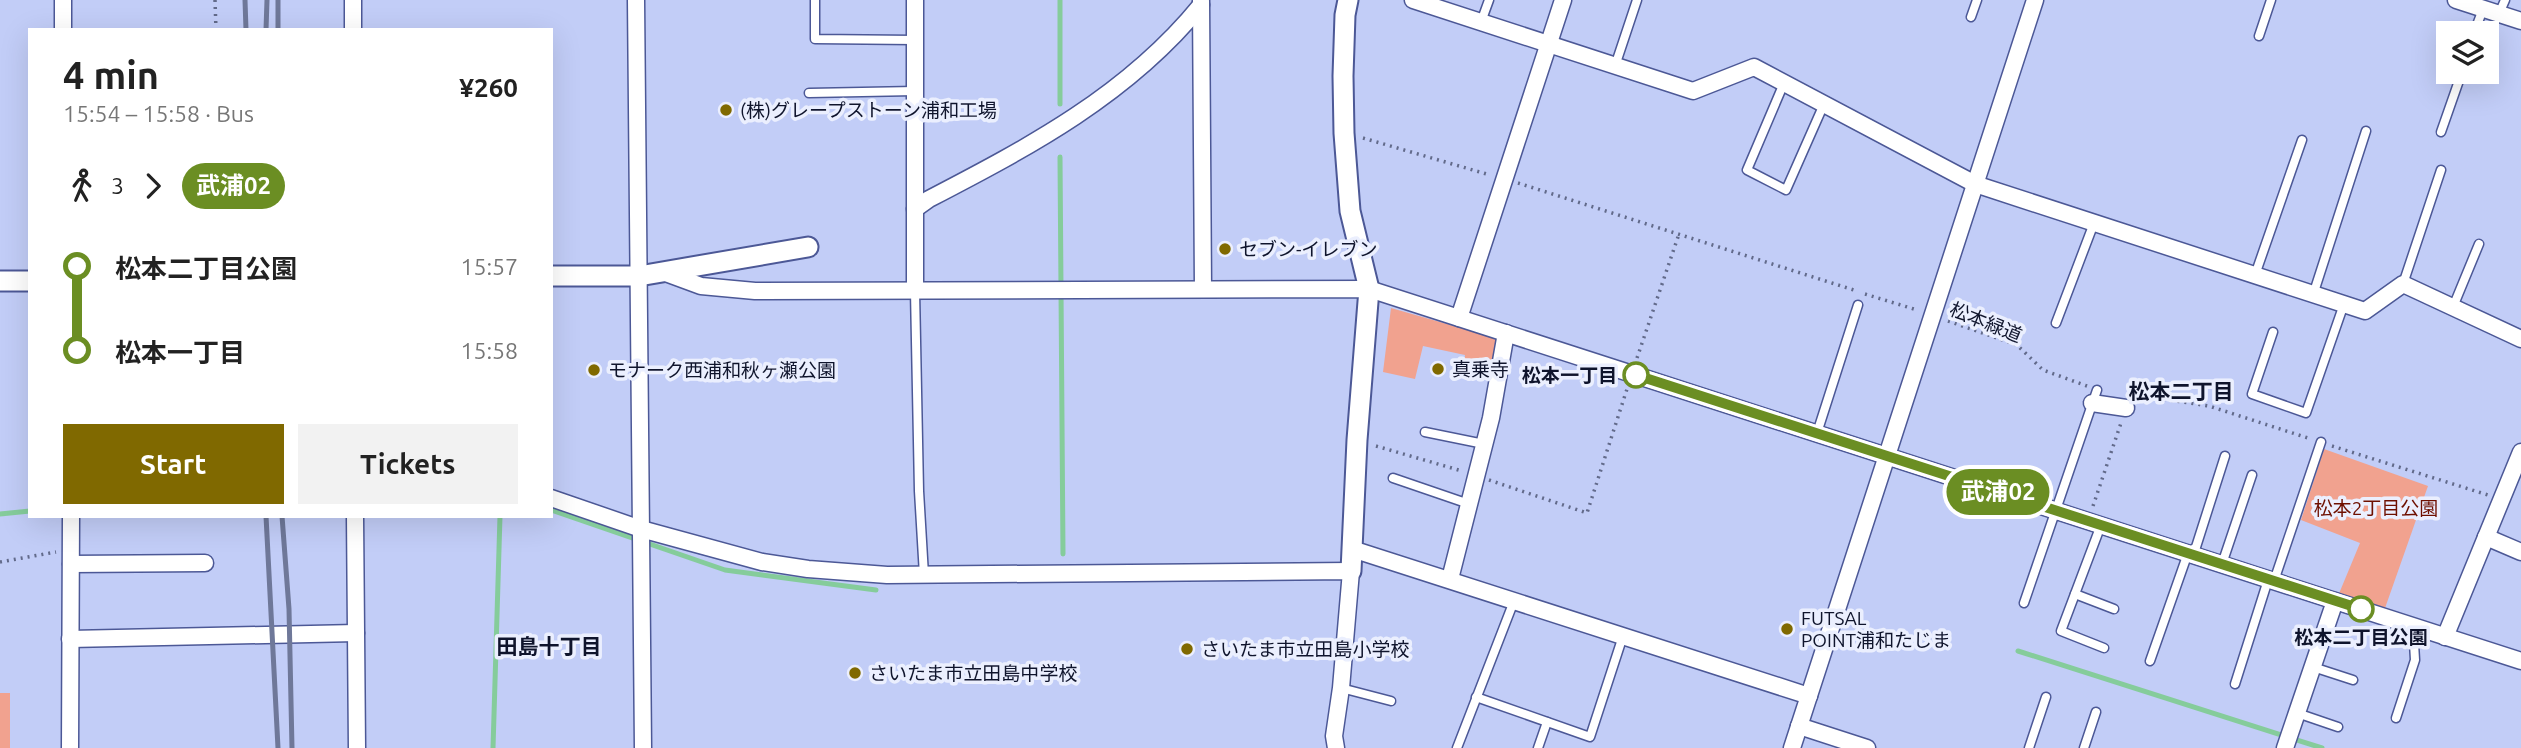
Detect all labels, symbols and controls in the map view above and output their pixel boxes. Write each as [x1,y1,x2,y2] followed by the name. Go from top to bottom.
[2436,21,2499,84] map controls
[2436,21,2499,84] button: layers
[63,54,159,96] text: 4 min
[459,73,518,102] text: ¥260
[740,99,997,121] place label: (株)グレープストーン浦和工場
[63,101,254,126] text: 15:54 – 15:58 · Bus
[718,102,734,118] marker: (株)グレープストーン浦和工場
[63,167,101,205] icon: walk
[134,167,172,205] icon: forward
[196,172,271,199] text: 武浦02
[111,173,124,198] text: 3
[1239,238,1378,260] place label: セブン-イレブン
[1217,241,1233,257] marker: セブン-イレブン
[115,254,297,283] text: 松本二丁目公園
[460,254,518,279] text: 15:57
[1947,298,2025,346] street label: 松本緑道
[115,338,245,367] text: 松本一丁目
[460,338,518,363] text: 15:58
[1452,358,1509,380] place label: 真乗寺
[608,359,836,381] place label: モナーク西浦和秋ヶ瀬公園
[1430,361,1446,377] marker: 真乗寺
[586,362,602,378] marker: モナーク西浦和秋ヶ瀬公園
[1623,362,1649,388] marker: 松本一丁目
[1522,364,1617,386] place label: 松本一丁目
[2129,379,2234,403] district label: 松本二丁目
[63,424,284,504] button: Start
[298,424,518,504] button: Tickets
[1949,469,2047,515] line badge: 武浦02
[1960,478,2036,505] text: 武浦02
[2314,497,2438,519] park label: 松本2丁目公園
[2348,596,2374,622] marker: 松本二丁目公園
[1801,607,1951,651] place label: FUTSAL POINT浦和たじま
[1779,621,1795,637] marker: FUTSAL POINT浦和たじま
[2294,626,2428,648] place label: 松本二丁目公園
[497,634,602,658] district label: 田島十丁目
[1201,638,1409,660] place label: さいたま市立田島小学校
[1179,641,1195,657] marker: さいたま市立田島小学校
[869,662,1077,684] place label: さいたま市立田島中学校
[847,665,863,681] marker: さいたま市立田島中学校

